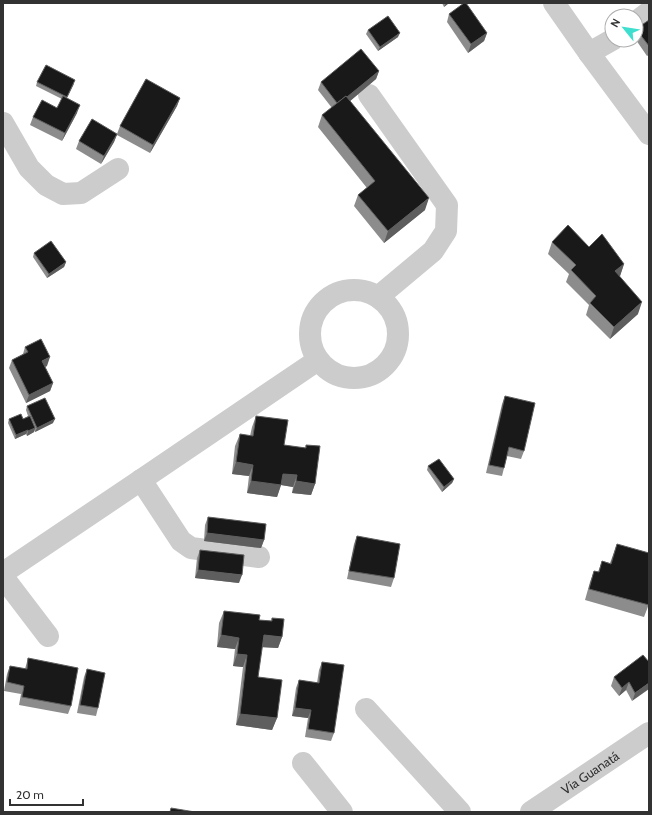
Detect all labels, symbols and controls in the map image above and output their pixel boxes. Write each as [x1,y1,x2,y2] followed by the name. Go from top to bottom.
[604,8,644,48] north arrow
[607,16,623,30] text: N
[558,747,623,798] street label: Vía Guanatá
[10,781,83,807] scale bar
[16,787,44,802] text: 20 m

